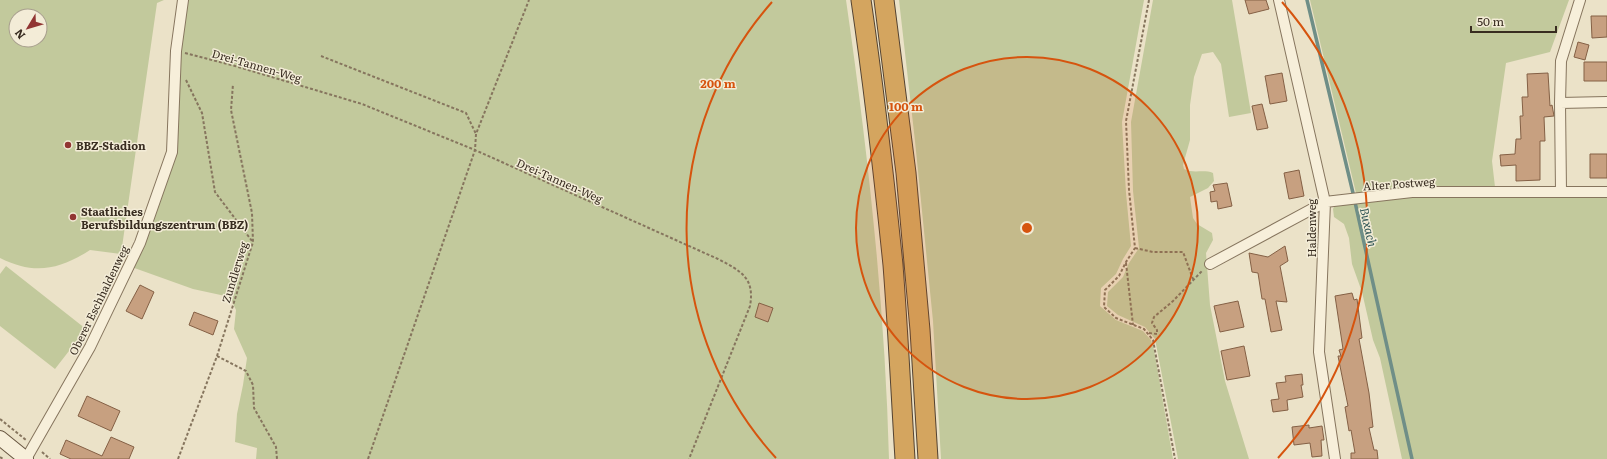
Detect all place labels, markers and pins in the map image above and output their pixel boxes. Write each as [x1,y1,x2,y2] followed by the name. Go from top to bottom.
[76,137,146,153] place label: BBZ-Stadion
[63,140,73,150] marker: BBZ-Stadion
[81,203,248,232] place label: Staatliches Berufsbildungszentrum (BBZ)
[68,212,78,222] marker: Staatliches Berufsbildungszentrum (BBZ)
[1020,221,1034,235] centre of rings

